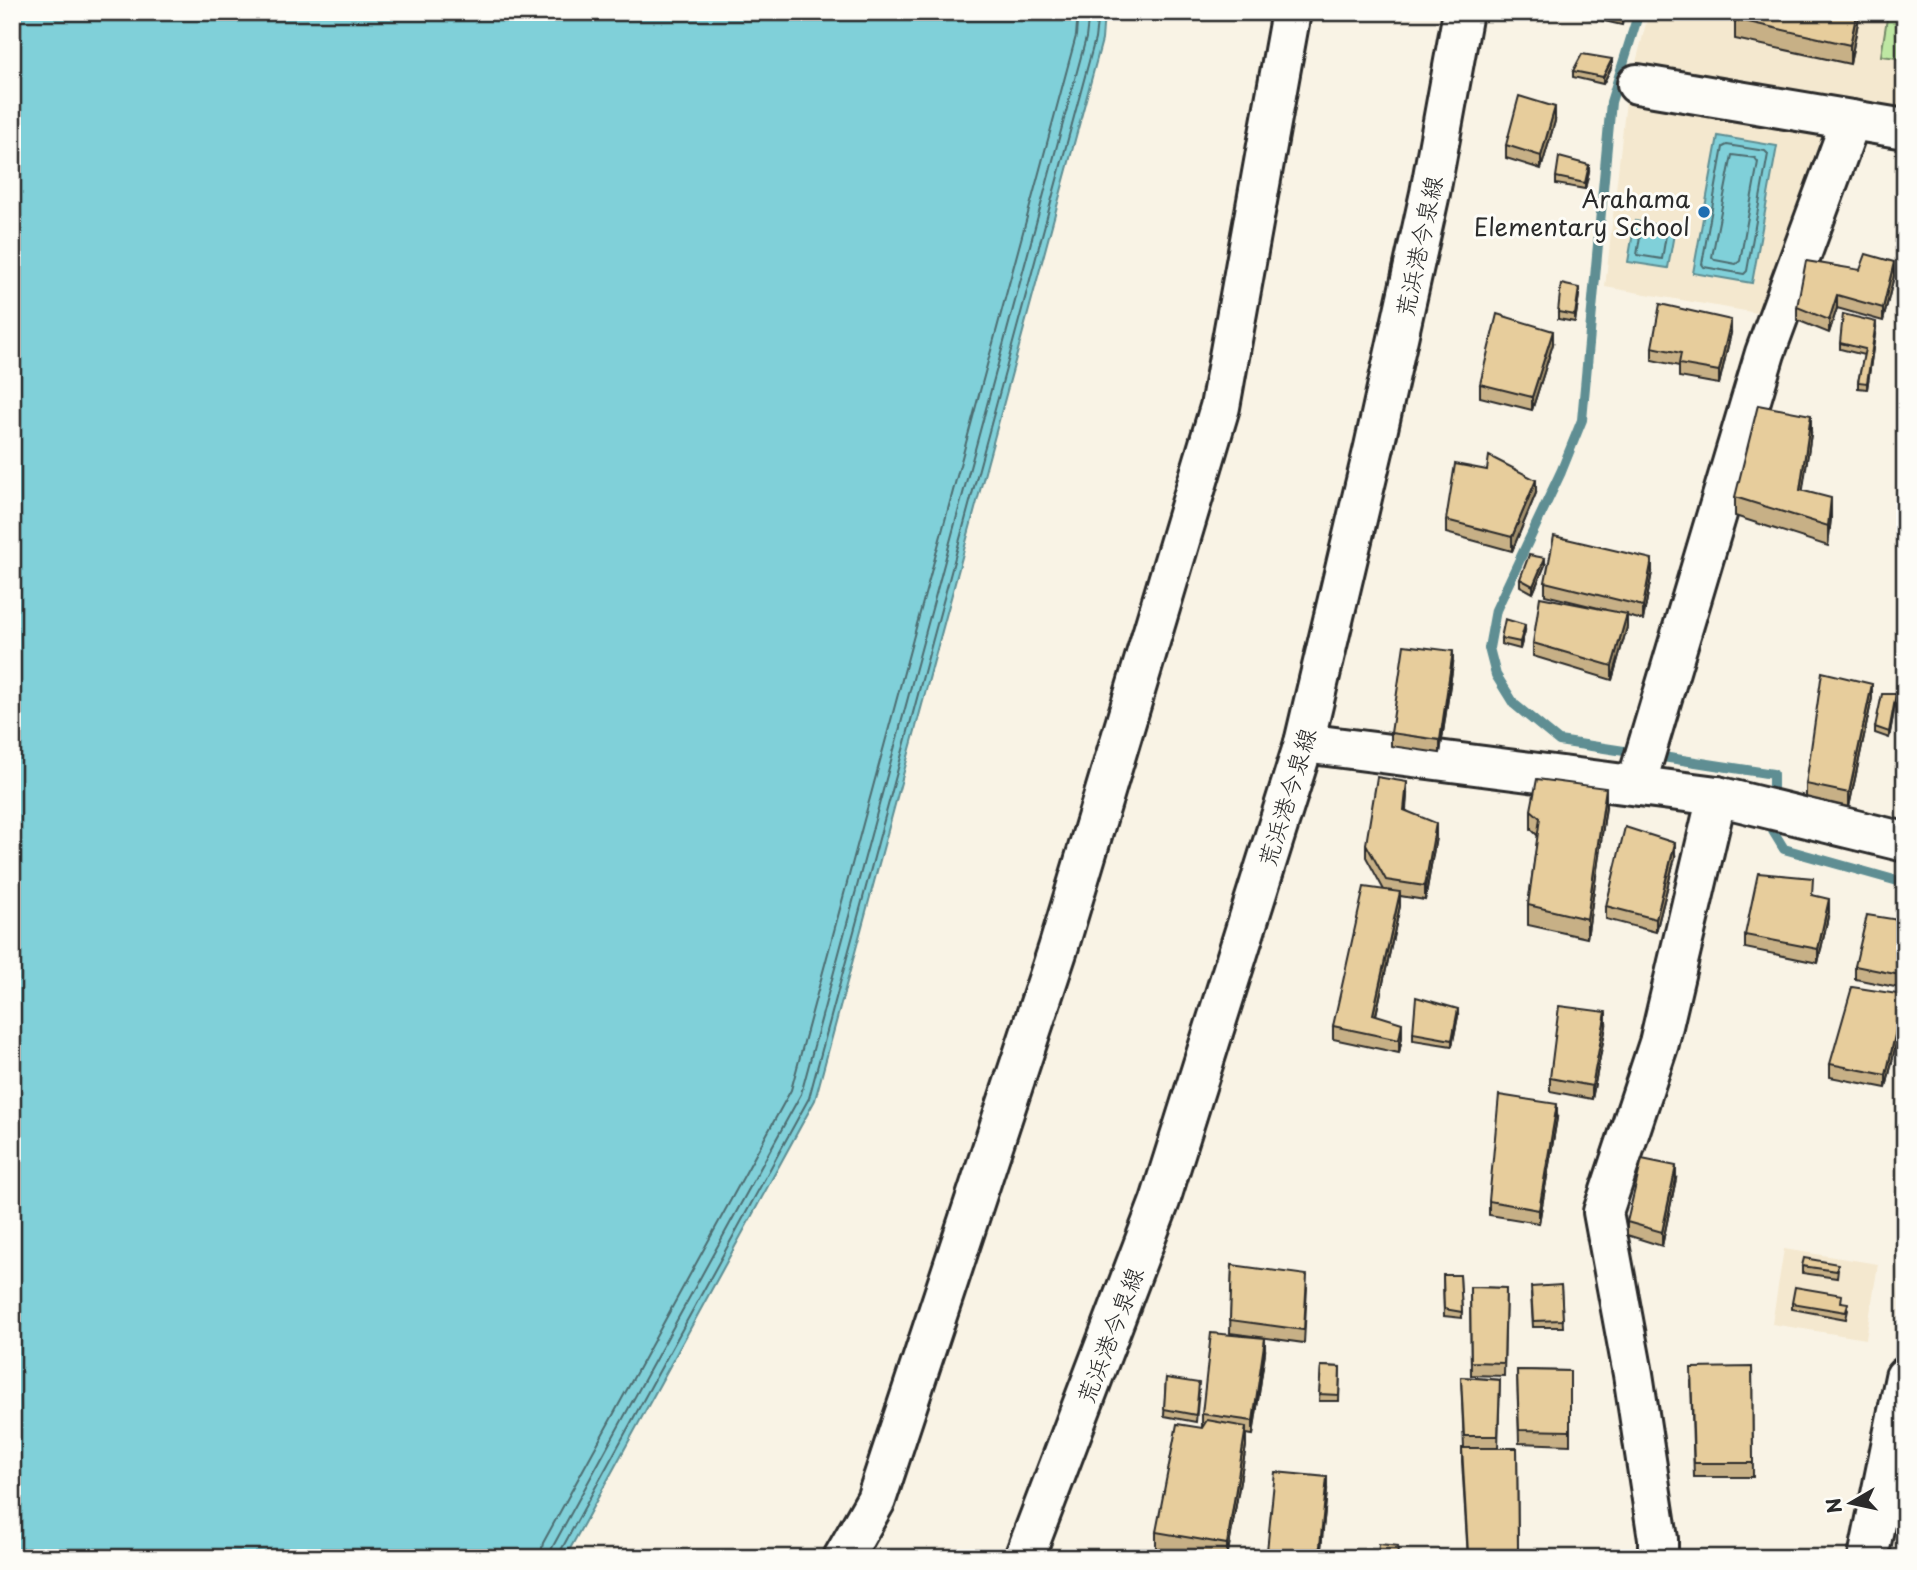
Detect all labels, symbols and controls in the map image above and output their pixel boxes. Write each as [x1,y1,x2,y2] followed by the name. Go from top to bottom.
[1385,172,1451,320] street label: 荒浜港今泉線
[1474,180,1690,244] place label: Arahama Elementary School
[1696,204,1712,220] marker: Arahama Elementary School
[1248,723,1324,871] street label: 荒浜港今泉線
[1066,1261,1152,1409] street label: 荒浜港今泉線
[1815,1468,1885,1538] north arrow
[1818,1496,1848,1515] text: N

